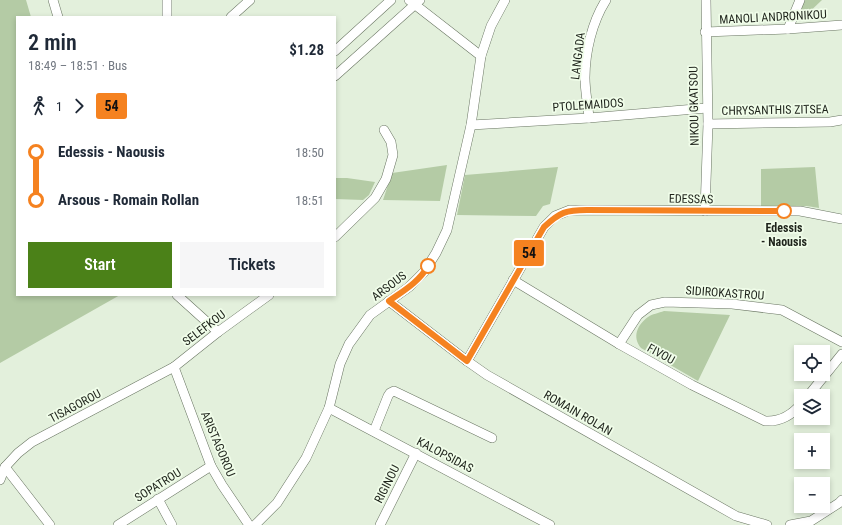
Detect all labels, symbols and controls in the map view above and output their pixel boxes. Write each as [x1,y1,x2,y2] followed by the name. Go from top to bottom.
[719,7,827,27] street label: MANOLI ANDRONIKOU
[28,30,77,55] text: 2 min
[568,31,588,81] street label: LANGADA
[289,41,324,59] text: $1.28
[28,58,127,73] text: 18:49 – 18:51 · Bus
[686,66,702,146] street label: NIKOU GKATSOU
[28,95,50,117] icon: walk
[68,95,90,117] icon: forward
[552,96,624,114] street label: PTOLEMAIDOS
[104,98,119,114] text: 54
[56,99,62,114] text: 1
[721,102,829,118] street label: CHRYSANTHIS ZITSEA
[58,143,165,161] text: Edessis - Naousis
[295,145,324,160] text: 18:50
[58,191,199,209] text: Arsous - Romain Rollan
[669,192,713,206] street label: EDESSAS
[295,193,324,208] text: 18:51
[776,203,792,219] marker: Edessis - Naousis
[761,221,807,249] place label: Edessis - Naousis
[511,240,547,266] line badge: 54
[28,242,172,288] button: Start
[180,242,324,288] button: Tickets
[522,245,536,261] text: 54
[420,258,436,274] unlabelled marker
[369,268,409,304] street label: ARSOUS
[685,283,765,303] street label: SIDIROKASTROU
[180,307,228,349] street label: SELEFKOU
[645,341,677,367] street label: FIVOU
[794,345,830,513] map controls
[794,345,830,381] button: locate
[47,386,104,426] street label: TISAGOROU
[541,388,615,438] street label: ROMAIN ROLAN
[794,389,830,425] button: layers
[198,409,238,479] street label: ARISTAGOROU
[794,433,830,469] button: +
[414,434,476,476] street label: KALOPSIDAS
[371,462,403,505] street label: RIGINOU
[132,465,184,505] street label: SOPATROU
[794,477,830,513] button: −

